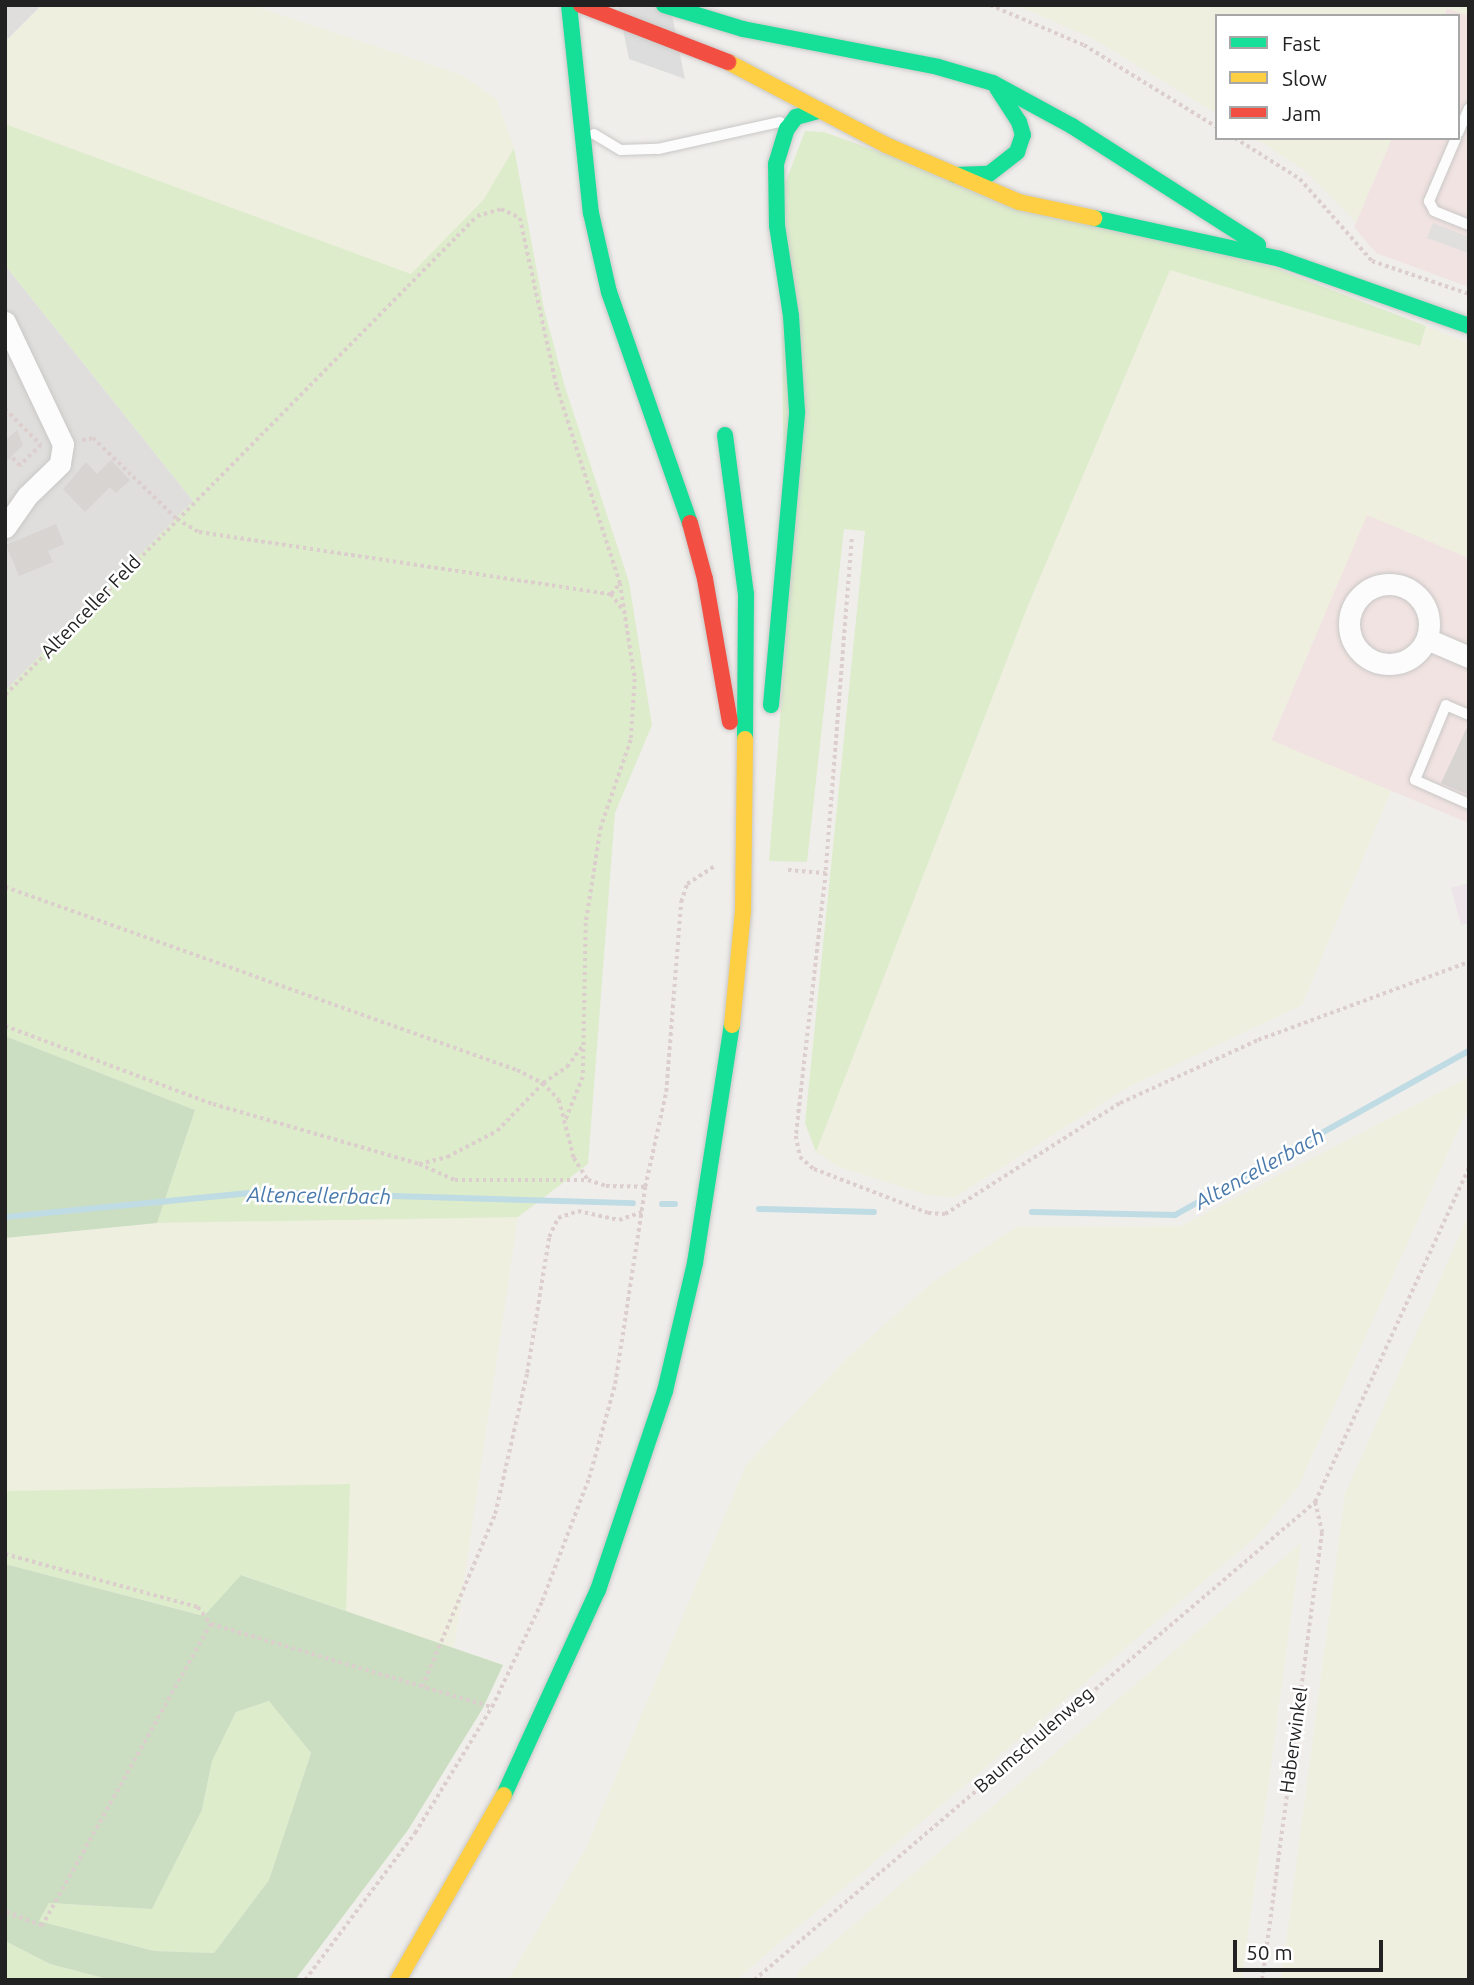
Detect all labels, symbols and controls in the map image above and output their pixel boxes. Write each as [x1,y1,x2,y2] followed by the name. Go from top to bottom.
[1215,14,1460,140] legend
[1282,31,1320,55] text: Fast
[1282,66,1327,90] text: Slow
[1282,101,1321,125] text: Jam
[36,551,146,663] street label: Altenceller Feld
[1190,1122,1328,1214] water label: Altencellerbach
[247,1181,391,1209] water label: Altencellerbach
[970,1682,1098,1798] street label: Baumschulenweg
[1275,1685,1313,1795] street label: Haberwinkel
[1236,1926,1386,1970] scale bar
[1246,1940,1293,1964] text: 50 m

